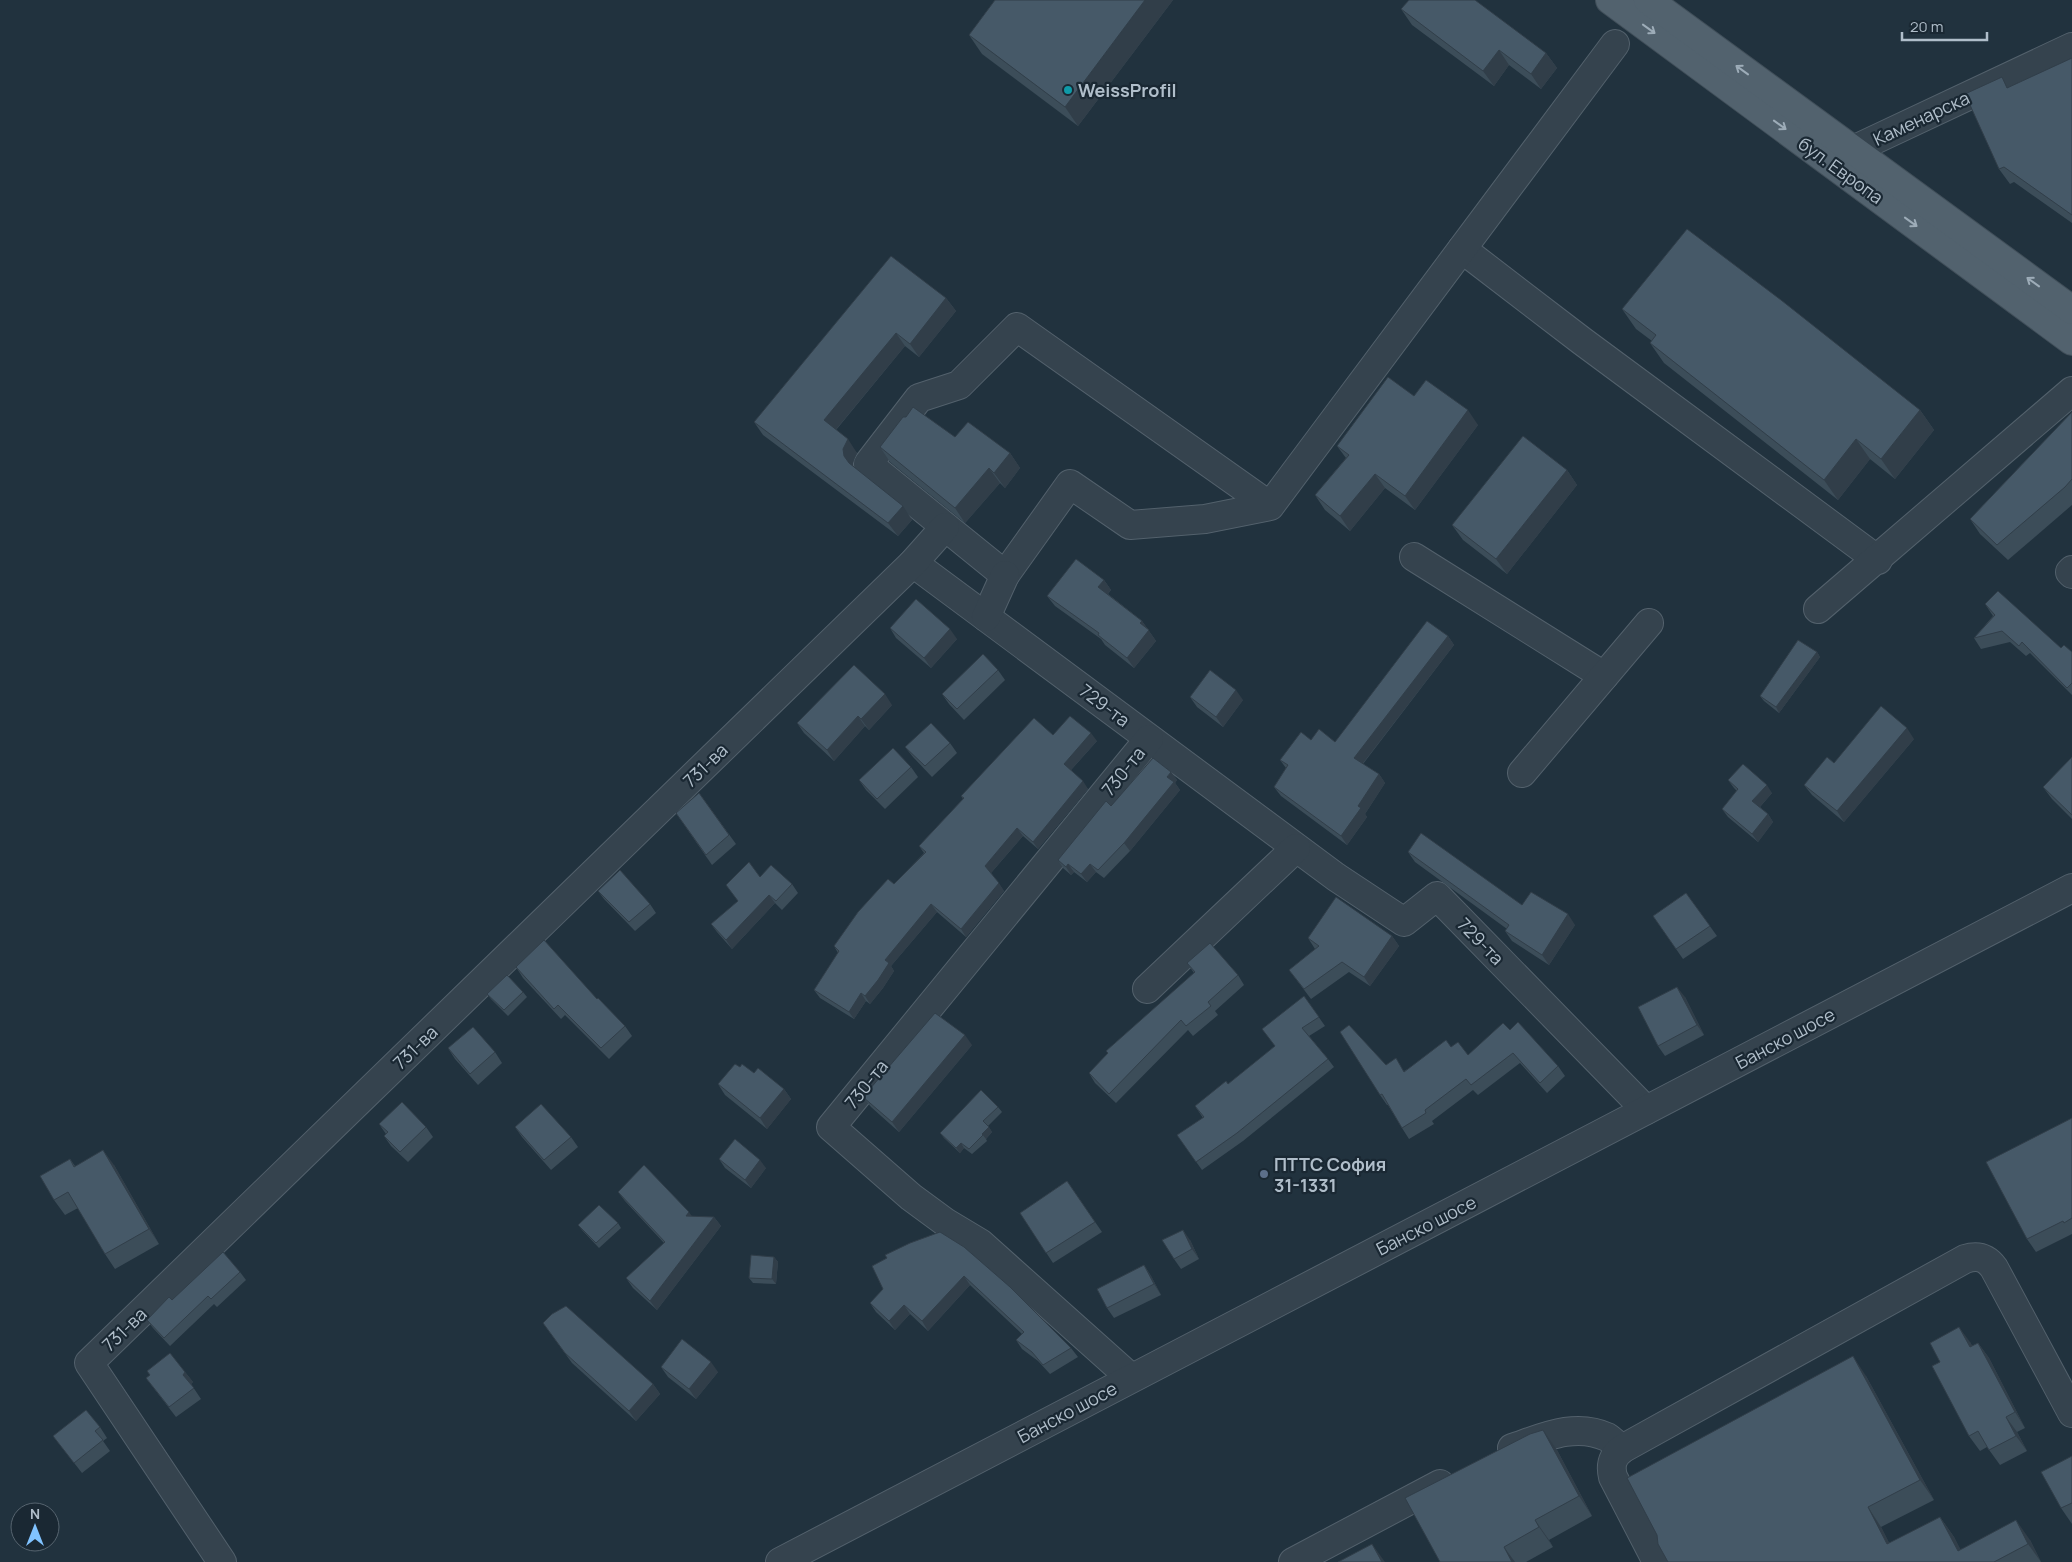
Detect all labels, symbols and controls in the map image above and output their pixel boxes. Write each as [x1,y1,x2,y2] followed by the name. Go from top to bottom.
[1902,10,1987,42] scale bar
[1910,16,1943,37] text: 20 m
[1642,24,1656,34] one-way arrow
[1736,64,1749,75] one-way arrow
[1078,78,1177,102] place label: WeissProfil
[1062,84,1074,96] marker: WeissProfil
[1869,85,1973,151] street label: Каменарска
[1773,120,1786,131] one-way arrow
[1794,131,1888,209] street label: бул. Европа
[1904,217,1918,227] one-way arrow
[2026,276,2040,287] one-way arrow
[1075,678,1135,732] street label: 729-та
[678,738,732,792] street label: 731-ва
[1096,742,1150,800] street label: 730-та
[1453,912,1509,970] street label: 729-та
[1731,1002,1839,1074] street label: Банско шосе
[388,1020,442,1074] street label: 731-ва
[839,1055,893,1113] street label: 730-та
[1274,1152,1386,1197] place label: ПТТС София 31-1331
[1258,1168,1270,1180] marker: ПТТС София 31-1331
[1372,1190,1480,1260] street label: Банско шосе
[97,1302,151,1356] street label: 731-ва
[1013,1376,1121,1448] street label: Банско шосе
[10,1502,60,1552] north arrow
[30,1504,40,1523] text: N

